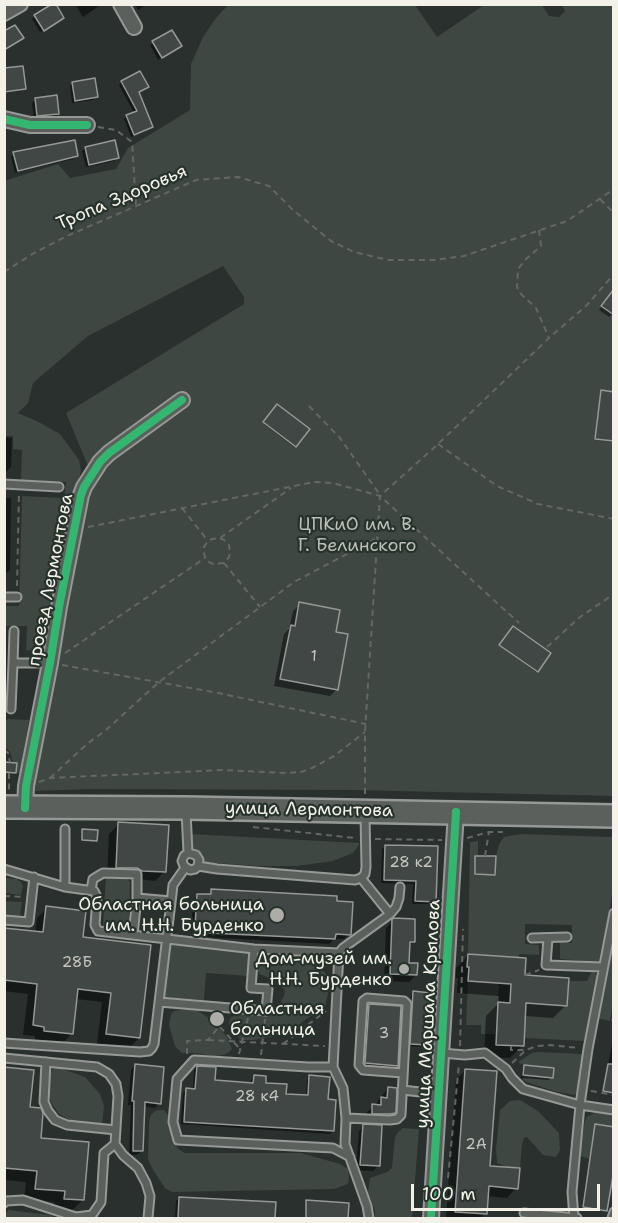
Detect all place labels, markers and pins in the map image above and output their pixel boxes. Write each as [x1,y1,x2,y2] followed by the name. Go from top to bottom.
[78,894,264,936] place label: Областная больница им. Н.Н. Бурденко
[268,906,286,924] marker: Областная больница им. Н.Н. Бурденко
[255,948,392,990] place label: Дом-музей им. Н.Н. Бурденко
[397,962,411,976] marker: Дом-музей им. Н.Н. Бурденко
[230,998,324,1040] place label: Областная больница
[208,1010,226,1028] marker: Областная больница

